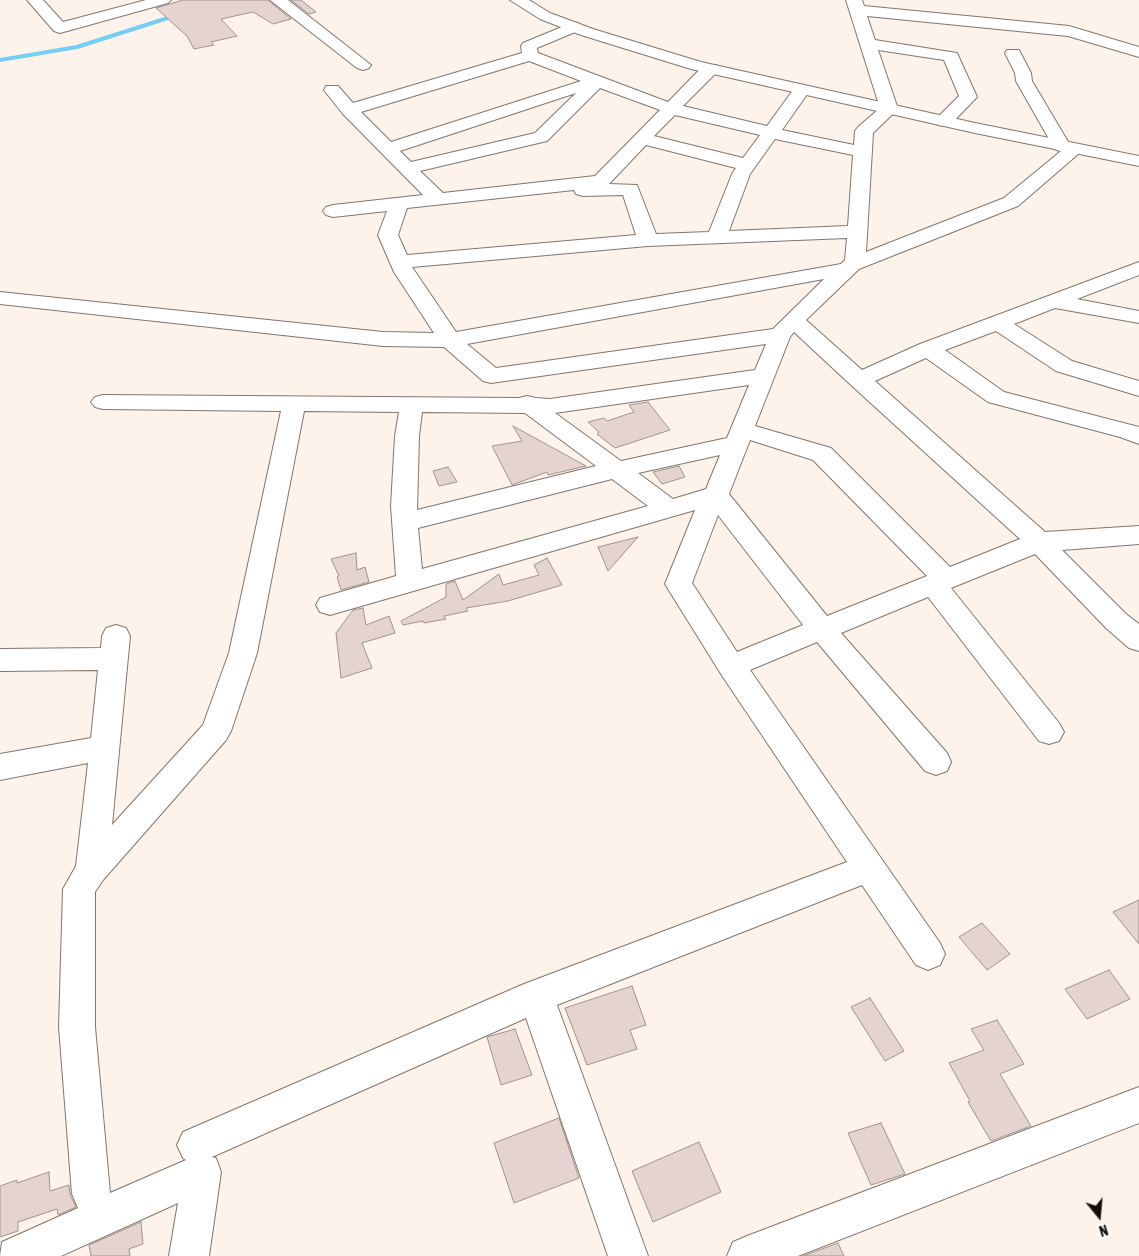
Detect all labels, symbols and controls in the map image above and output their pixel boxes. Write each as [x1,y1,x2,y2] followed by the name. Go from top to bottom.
[1074,1191,1124,1241] north arrow
[1097,1221,1110,1239] text: N

